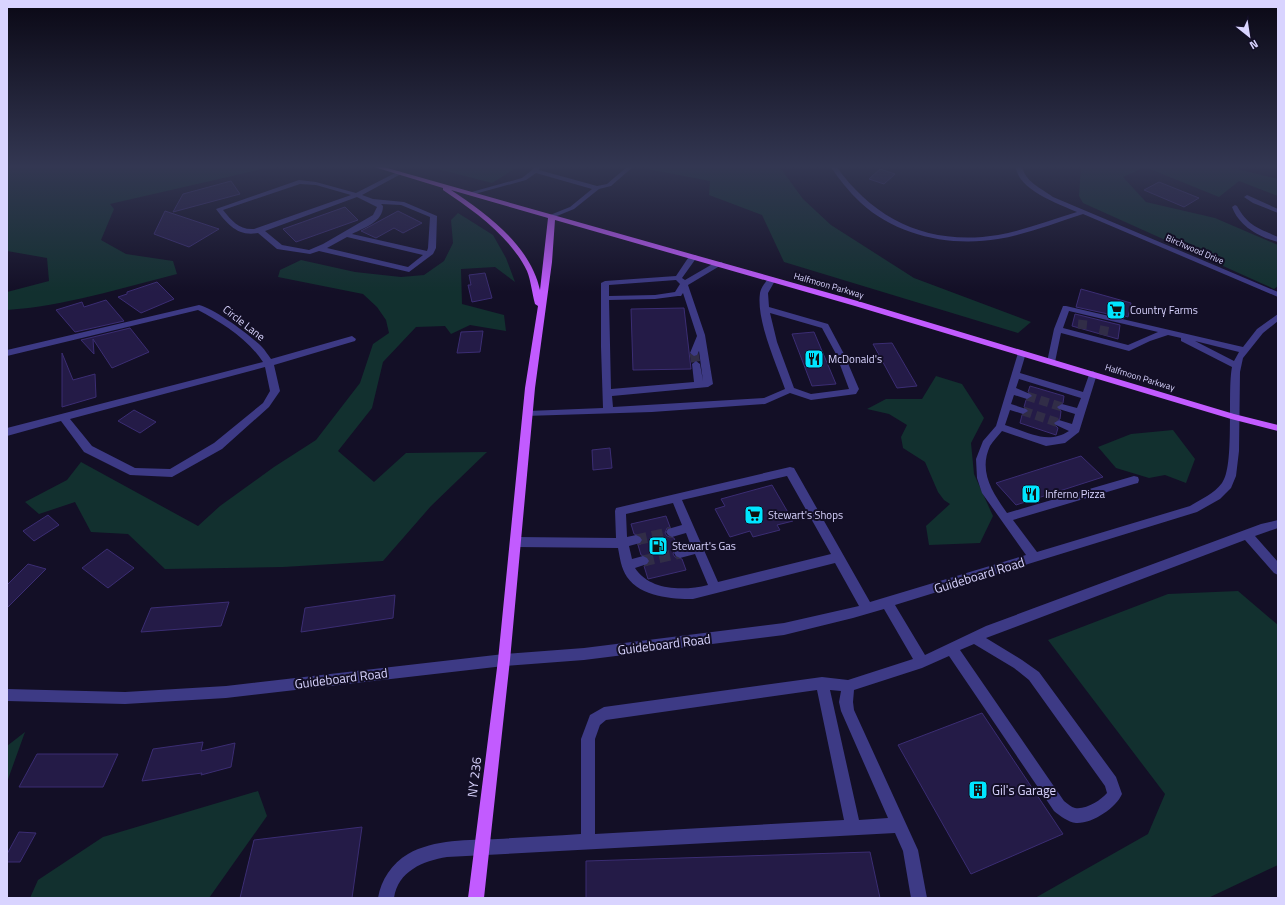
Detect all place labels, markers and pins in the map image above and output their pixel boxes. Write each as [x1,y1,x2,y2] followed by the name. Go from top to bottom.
[1105,299,1127,321] supermarket icon: Country Farms
[1130,302,1198,318] place label: Country Farms
[803,348,825,370] restaurant icon: McDonald's
[828,351,882,367] place label: McDonald's
[1020,483,1042,505] restaurant icon: Inferno Pizza
[1045,486,1106,502] place label: Inferno Pizza
[743,504,765,526] supermarket icon: Stewart's Shops
[768,507,843,523] place label: Stewart's Shops
[647,535,669,557] fuel station icon: Stewart's Gas
[672,538,736,554] place label: Stewart's Gas
[967,779,989,801] building icon: Gil's Garage
[992,780,1056,800] place label: Gil's Garage

